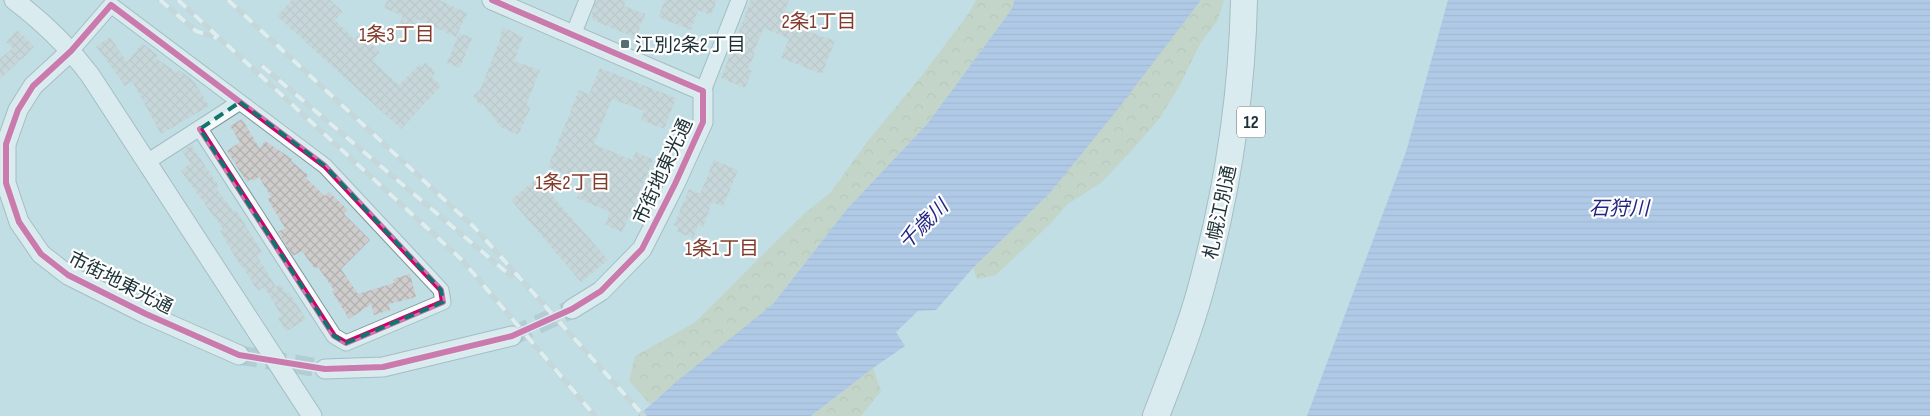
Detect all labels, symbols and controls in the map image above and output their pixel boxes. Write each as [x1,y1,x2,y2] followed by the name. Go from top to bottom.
[781,10,857,34] district label: 2条1丁目
[359,23,435,47] district label: 1条3丁目
[635,34,746,57] place label: 江別2条2丁目
[619,38,631,50] marker: 江別2条2丁目
[1237,106,1265,138] road number: 12
[629,115,698,228] street label: 市街地東光通
[1199,163,1242,261] street label: 札幌江別通
[535,171,611,195] district label: 1条2丁目
[894,194,955,254] water label: 千歳川
[1589,197,1651,221] water label: 石狩川
[685,237,759,261] district label: 1条1丁目
[64,247,176,319] street label: 市街地東光通

